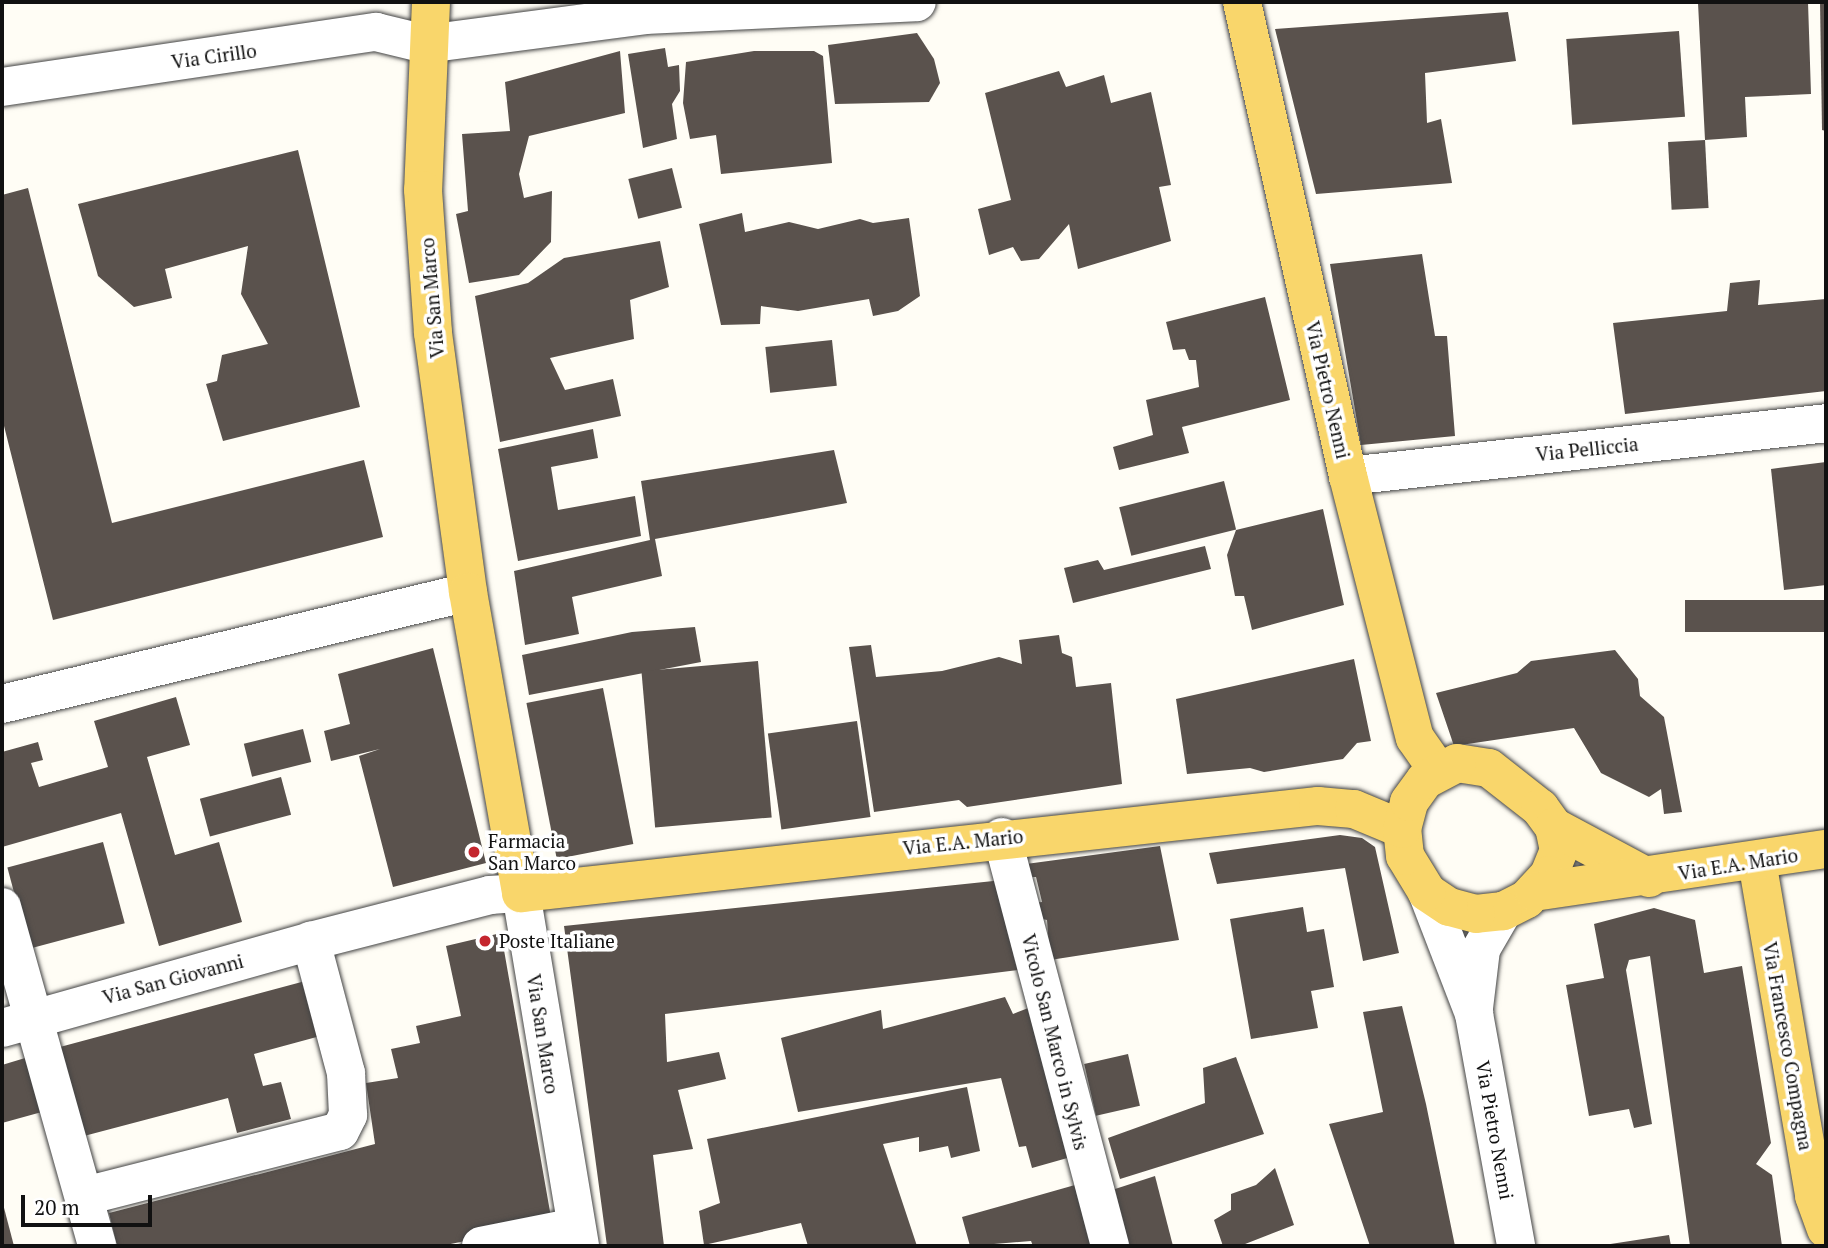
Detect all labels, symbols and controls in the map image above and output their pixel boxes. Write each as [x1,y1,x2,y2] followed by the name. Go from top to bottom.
[170,39,258,73] street label: Via Cirillo
[415,237,449,359] street label: Via San Marco
[1301,319,1355,461] street label: Via Pietro Nenni
[1535,432,1639,466] street label: Via Pelliccia
[901,824,1025,860] street label: Via E.A. Mario
[488,830,576,874] place label: Farmacia San Marco
[1676,843,1800,885] street label: Via E.A. Mario
[466,844,482,860] marker: Farmacia San Marco
[499,930,615,952] place label: Poste Italiane
[1017,932,1093,1152] street label: Vicolo San Marco in Sylvis
[477,933,493,949] marker: Poste Italiane
[1758,940,1818,1152] street label: Via Francesco Compagna
[100,949,246,1009] street label: Via San Giovanni
[522,972,564,1096] street label: Via San Marco
[1472,1059,1518,1201] street label: Via Pietro Nenni
[24,1182,156,1226] scale bar
[34,1193,80,1221] text: 20 m

